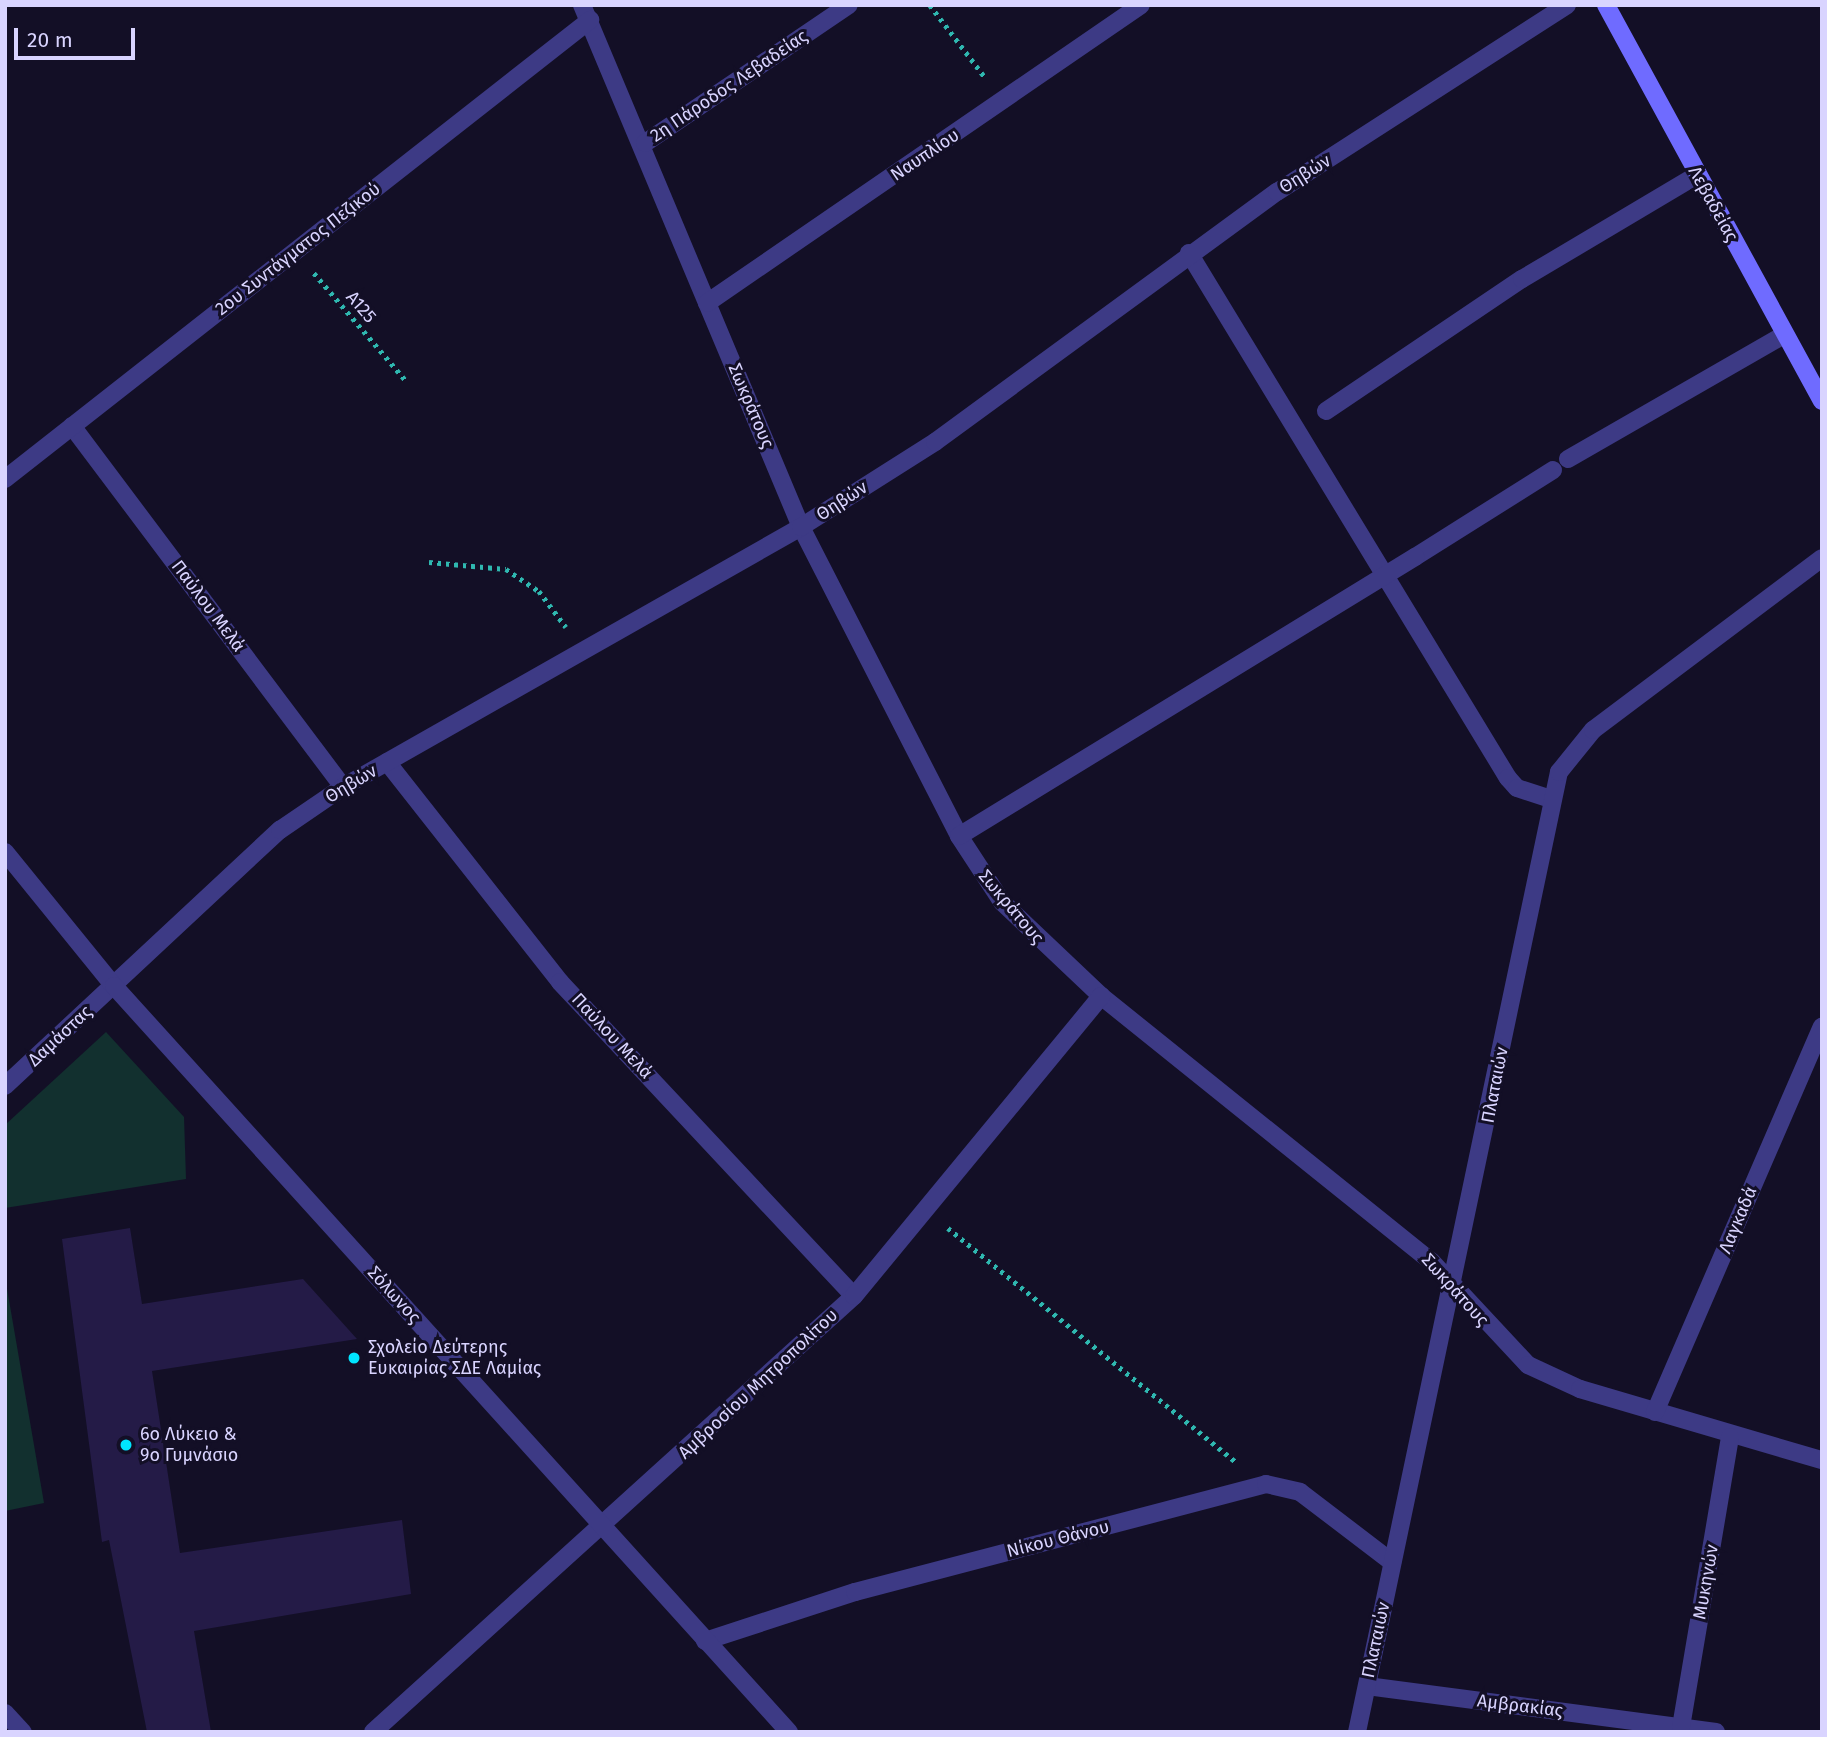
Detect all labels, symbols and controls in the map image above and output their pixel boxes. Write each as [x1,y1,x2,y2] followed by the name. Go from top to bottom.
[18,14,138,58] scale bar
[646,25,812,147] street label: 2η Πάροδος Λεβαδείας
[27,27,73,53] text: 20 m
[887,124,963,186] street label: Ναυπλίου
[1275,150,1335,198] street label: Θηβών
[1683,163,1743,245] street label: Λεβαδείας
[211,178,385,320] street label: 2ου Συντάγματος Πεζικού
[341,287,381,327] street label: Α125
[723,360,779,452] street label: Σωκράτους
[812,477,872,525] street label: Θηβών
[167,556,249,656] street label: Παύλου Μελά
[321,760,381,808] street label: Θηβών
[974,866,1048,948] street label: Σωκράτους
[567,989,657,1083] street label: Παύλου Μελά
[24,1001,96,1071] street label: Δαμάστας
[1477,1045,1513,1125] street label: Πλαταιών
[1714,1183,1762,1257] street label: Λαγκαδά
[1417,1249,1493,1331] street label: Σωκράτους
[363,1262,425,1328] street label: Σόλωνος
[674,1304,842,1464] street label: Αμβροσίου Μητροπολίτου
[368,1337,541,1380] place label: Σχολείο Δεύτερης Ευκαιρίας ΣΔΕ Λαμίας
[346,1350,362,1366] marker: Σχολείο Δεύτερης Ευκαιρίας ΣΔΕ Λαμίας
[140,1424,238,1466] place label: 6ο Λύκειο & 9ο Γυμνάσιο
[118,1437,134,1453] marker: 6ο Λύκειο & 9ο Γυμνάσιο
[1005,1516,1111,1562] street label: Νίκου Θάνου
[1689,1543,1723,1621] street label: Μυκηνών
[1357,1600,1395,1680] street label: Πλαταιών
[1476,1690,1564,1722] street label: Αμβρακίας

